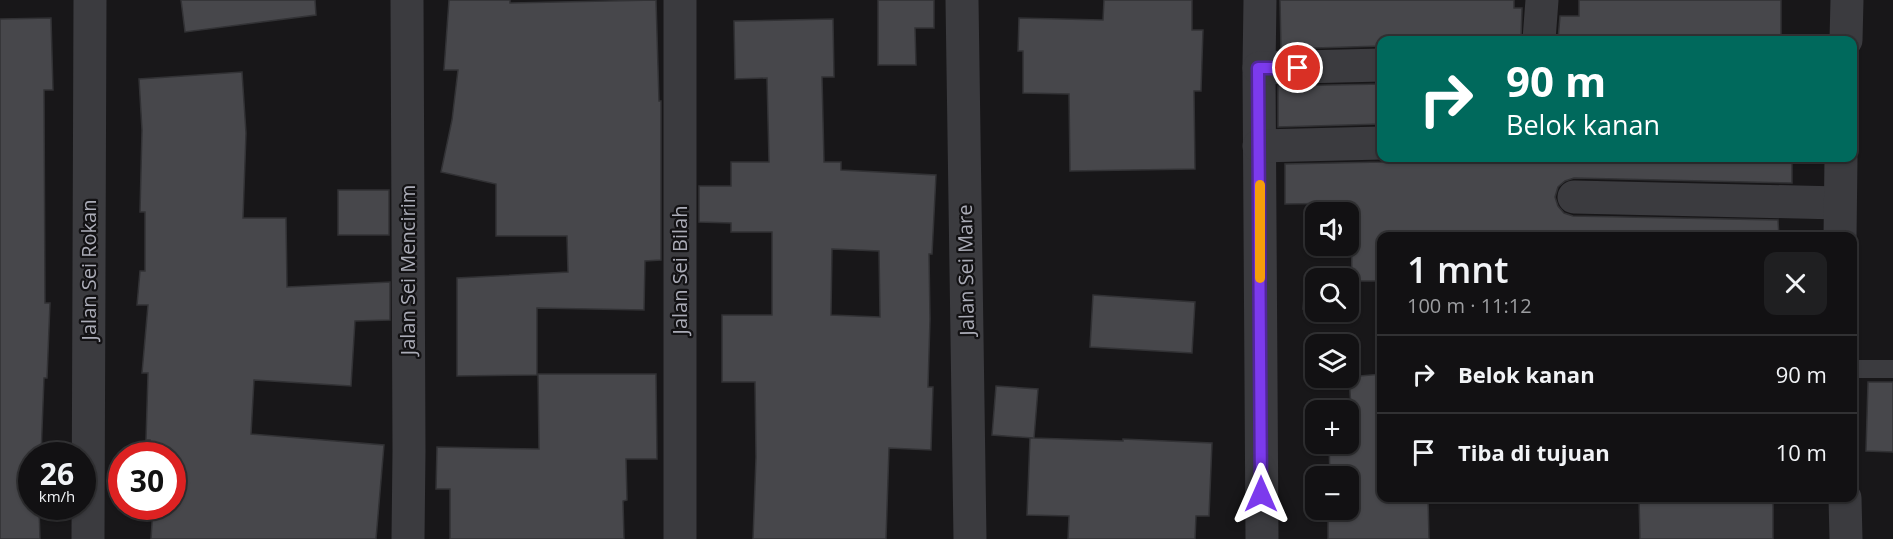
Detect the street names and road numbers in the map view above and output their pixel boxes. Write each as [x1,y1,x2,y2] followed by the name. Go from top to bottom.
[394,185,421,357] street label: Jalan Sei Mencirim
[75,200,102,342] street label: Jalan Sei Rokan
[951,204,980,338] street label: Jalan Sei Mare
[666,206,693,336] street label: Jalan Sei Bilah

